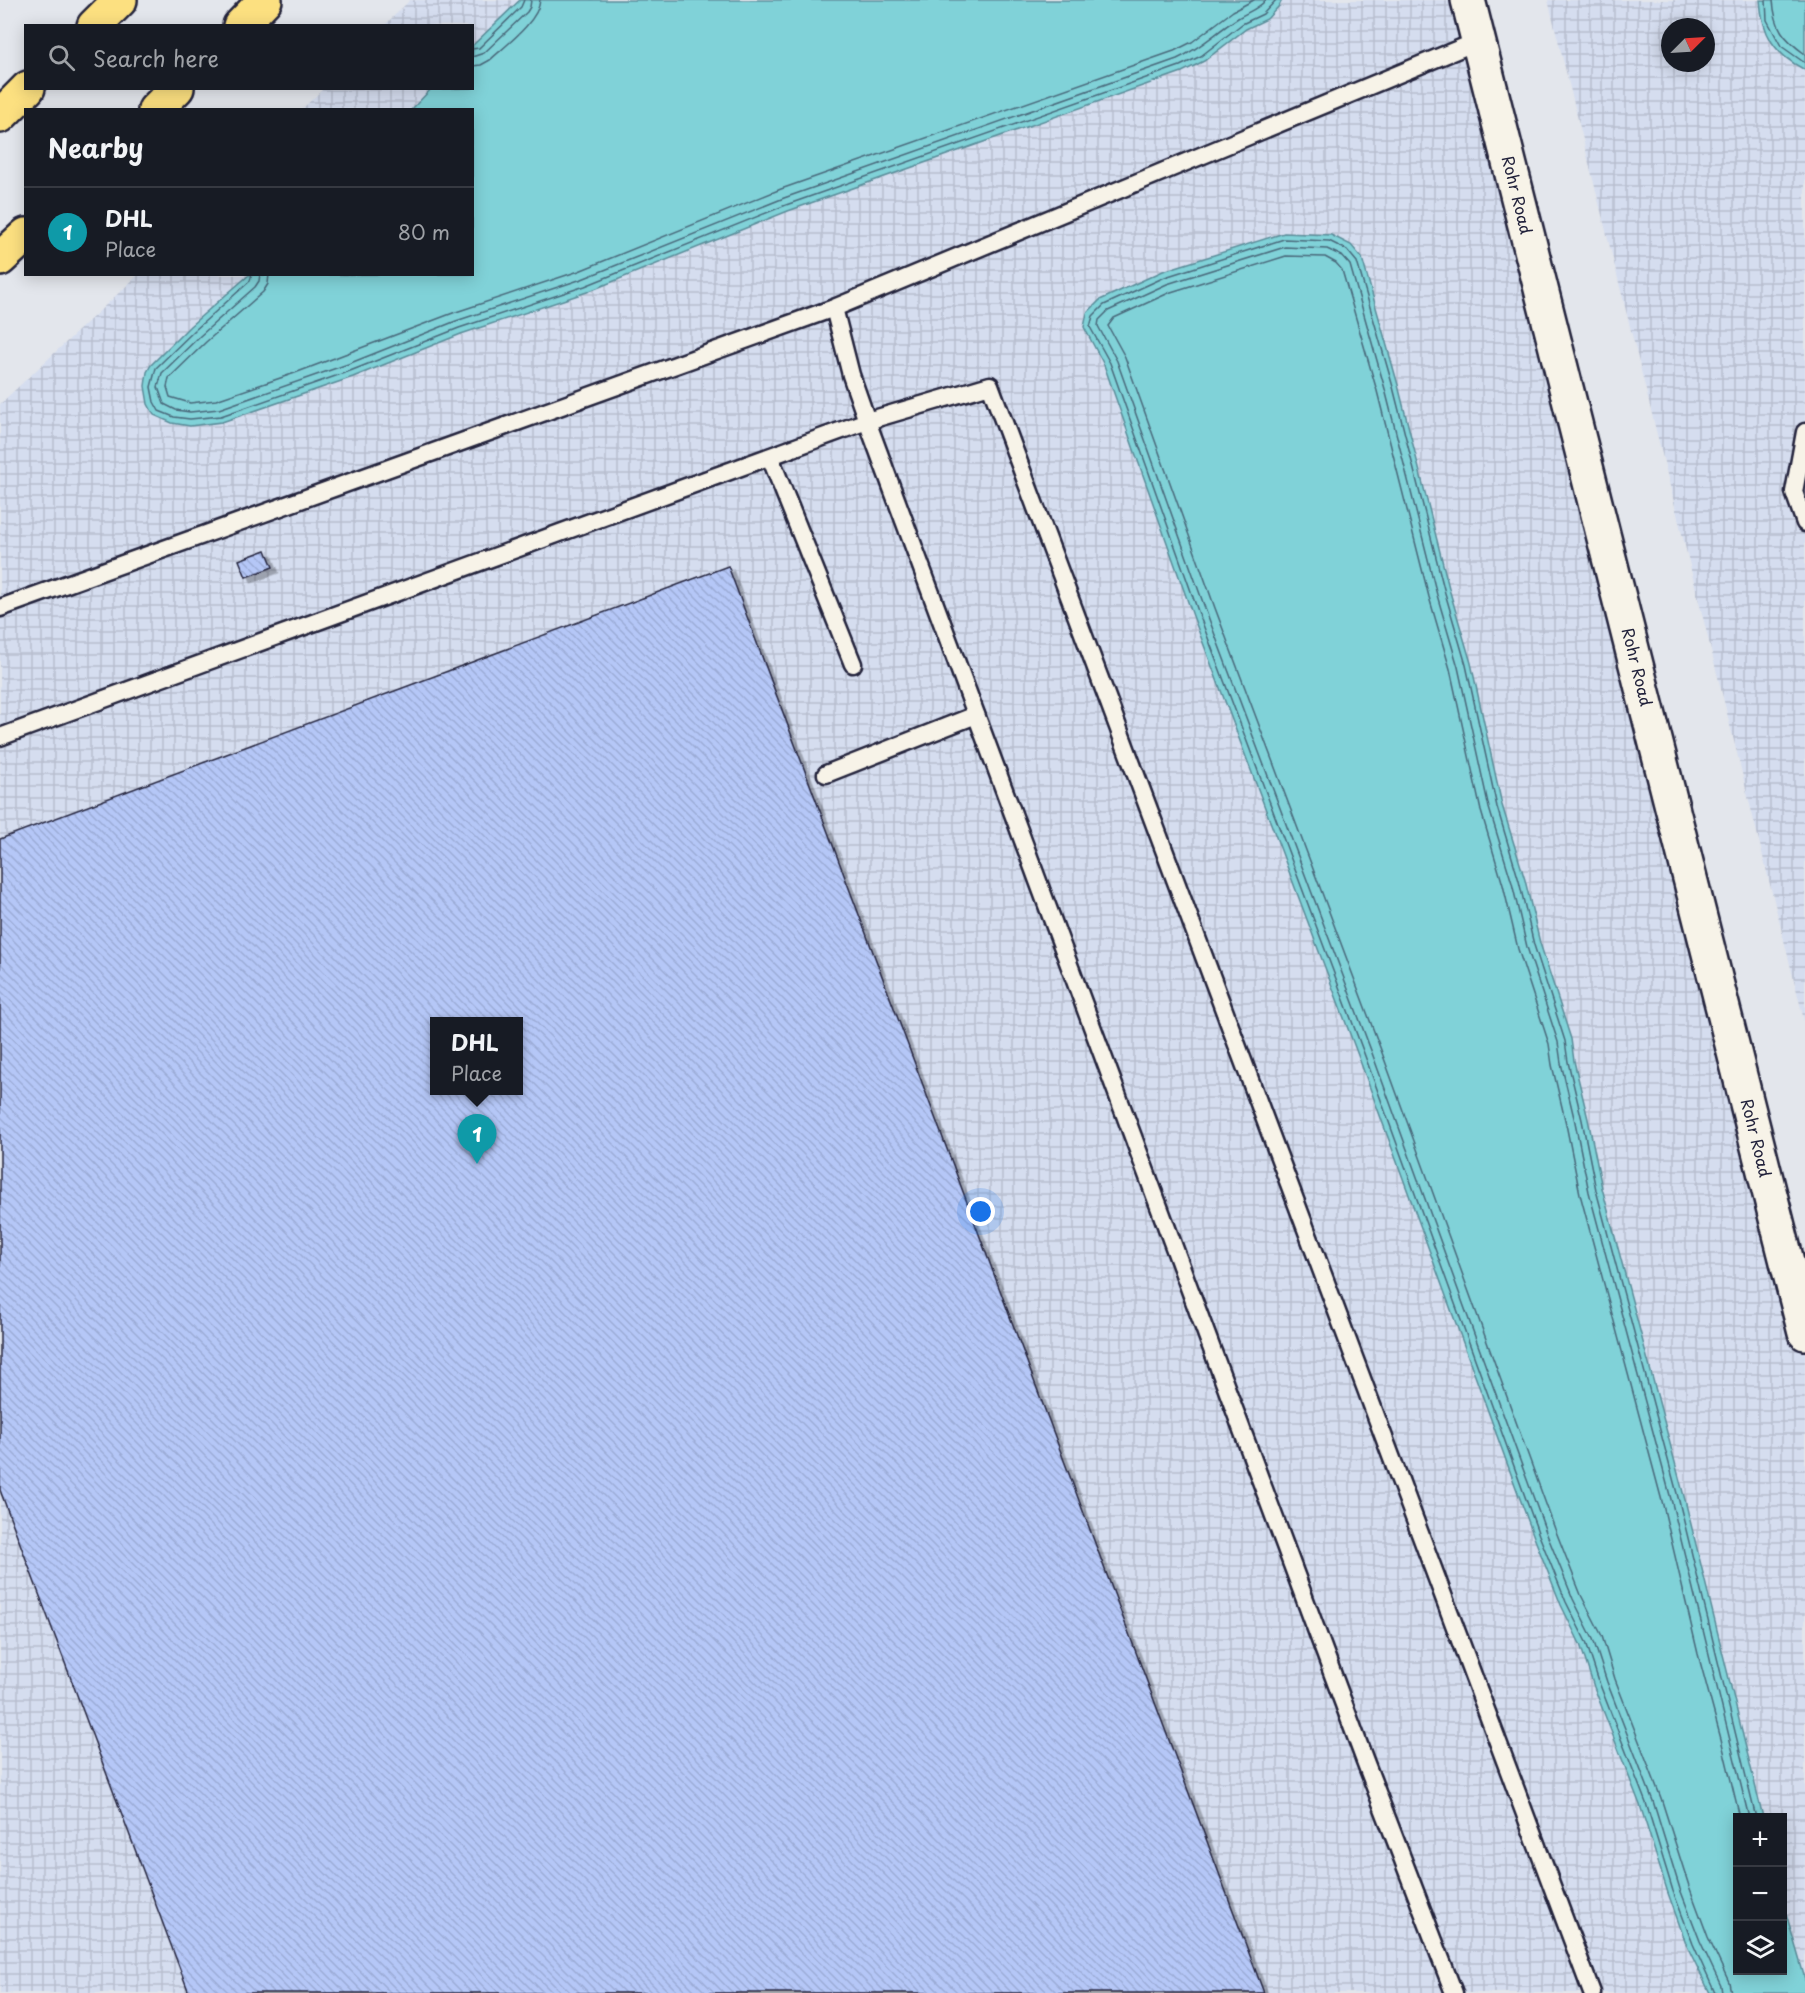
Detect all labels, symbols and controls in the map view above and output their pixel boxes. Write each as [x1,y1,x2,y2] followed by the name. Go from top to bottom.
[1661,18,1715,72] north arrow
[24,24,474,90] search box
[45,41,78,74] icon: search
[93,41,219,74] text: Search here
[48,128,143,167] text: Nearby
[1497,153,1539,237] street label: Rohr Road
[105,201,153,234] text: DHL
[63,217,72,247] text: 1
[398,217,450,247] text: 80 m
[105,234,156,264] text: Place
[1617,625,1659,709] street label: Rohr Road
[430,1017,523,1095] popup
[451,1025,499,1058] text: DHL
[451,1058,502,1088] text: Place
[1736,1096,1778,1180] street label: Rohr Road
[458,1114,496,1164] pin: 1
[966,1197,995,1226] your location
[1733,1813,1787,1975] map controls
[1733,1813,1787,1867] button: +
[1733,1867,1787,1921] button: −
[1733,1921,1787,1975] button: layers

